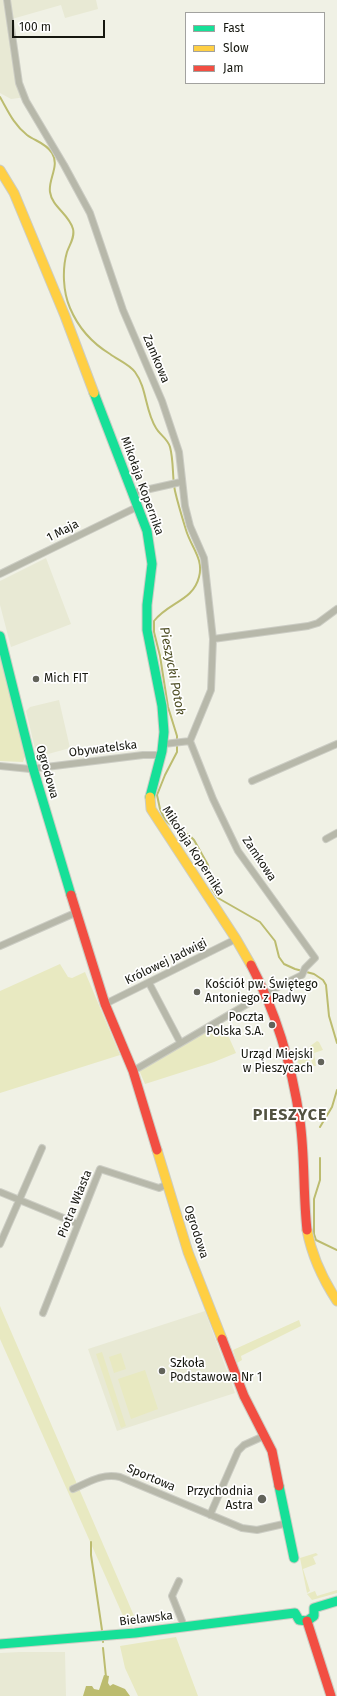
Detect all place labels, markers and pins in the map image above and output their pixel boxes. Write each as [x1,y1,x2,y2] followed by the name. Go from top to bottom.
[44,672,88,686] place label: Mich FIT
[31,674,41,684] marker: Mich FIT
[205,978,318,1006] place label: Kościół pw. Świętego Antoniego z Padwy
[192,987,202,997] marker: Kościół pw. Świętego Antoniego z Padwy
[206,1011,264,1039] place label: Poczta Polska S.A.
[267,1020,277,1030] marker: Poczta Polska S.A.
[241,1048,313,1076] place label: Urząd Miejski w Pieszycach
[316,1057,326,1067] marker: Urząd Miejski w Pieszycach
[170,1357,262,1385] place label: Szkoła Podstawowa Nr 1
[157,1366,167,1376] marker: Szkoła Podstawowa Nr 1
[187,1485,253,1513] place label: Przychodnia Astra
[256,1493,268,1505] marker: Przychodnia Astra

